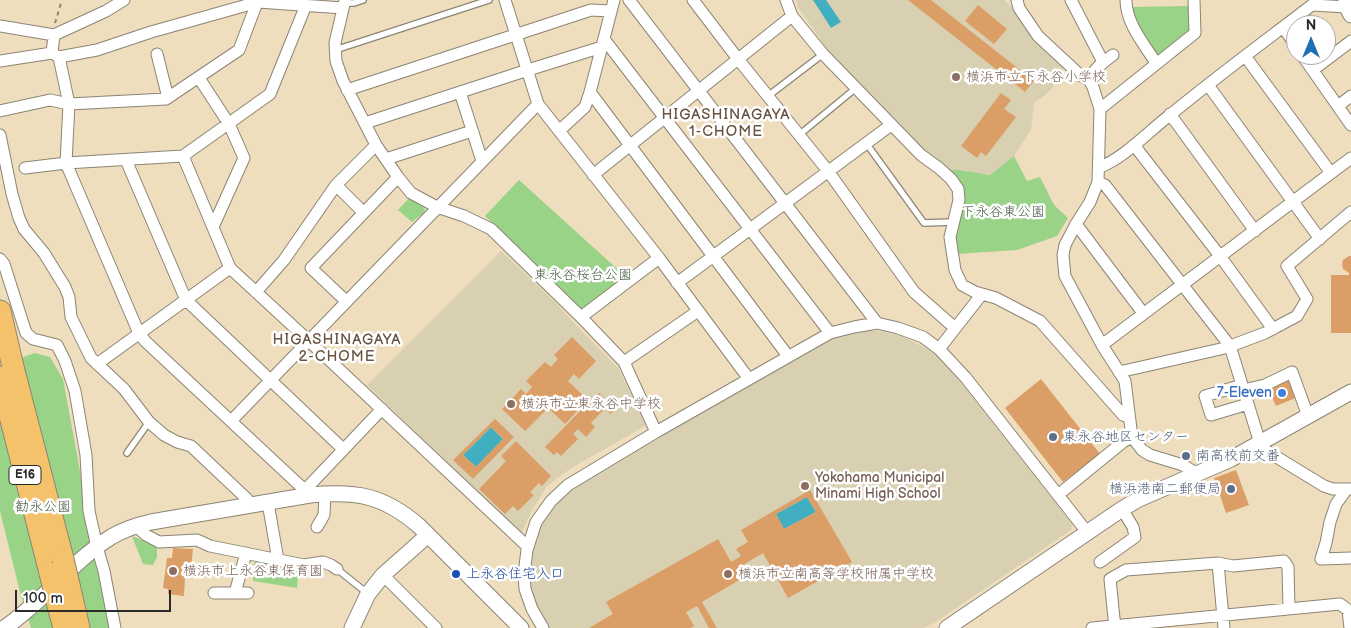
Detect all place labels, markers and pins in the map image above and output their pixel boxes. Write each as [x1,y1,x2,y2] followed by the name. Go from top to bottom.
[966,69,1106,85] place label: 横浜市立下永谷小学校
[950,71,962,83] marker: 横浜市立下永谷小学校
[1217,385,1272,401] place label: 7-Eleven
[1276,387,1288,399] marker: 7-Eleven
[521,396,661,412] place label: 横浜市立東永谷中学校
[505,398,517,410] marker: 横浜市立東永谷中学校
[1063,429,1189,445] place label: 東永谷地区センター
[1047,431,1059,443] marker: 東永谷地区センター
[1196,448,1280,464] place label: 南高校前交番
[1180,450,1192,462] marker: 南高校前交番
[815,470,944,502] place label: Yokohama Municipal Minami High School
[799,480,811,492] marker: Yokohama Municipal Minami High School
[1109,481,1221,497] place label: 横浜港南二郵便局
[1225,483,1237,495] marker: 横浜港南二郵便局
[183,563,323,579] place label: 横浜市上永谷東保育園
[167,565,179,577] marker: 横浜市上永谷東保育園
[466,566,564,582] place label: 上永谷住宅入口
[738,566,934,582] place label: 横浜市立南高等学校附属中学校
[450,568,462,580] marker: 上永谷住宅入口
[722,568,734,580] marker: 横浜市立南高等学校附属中学校

